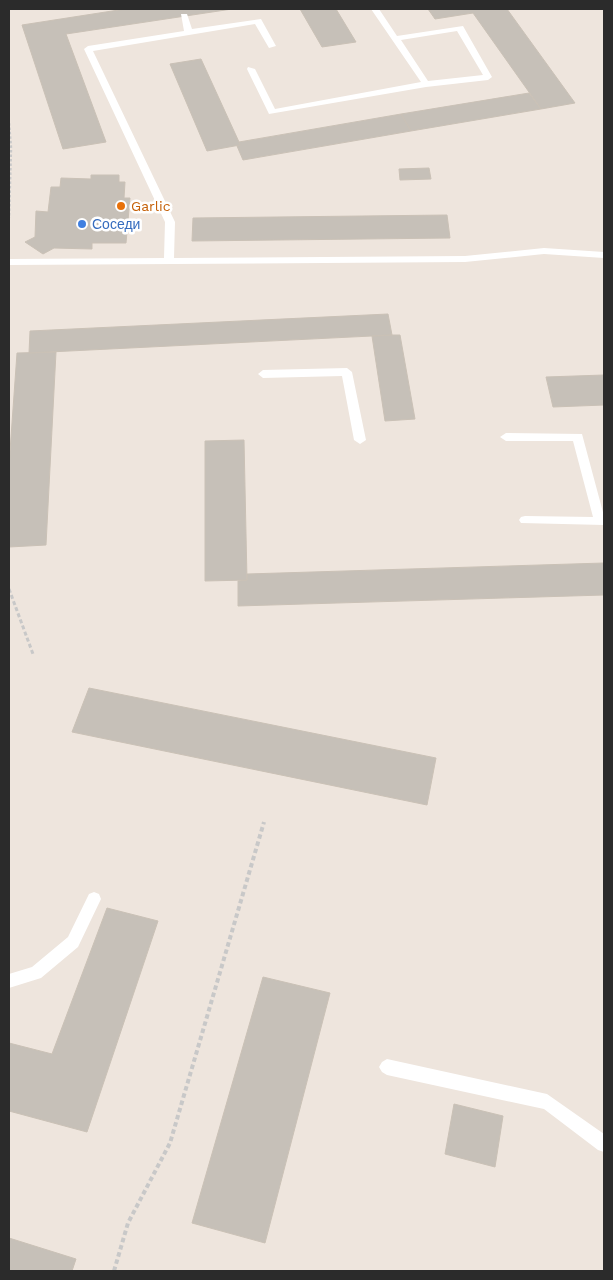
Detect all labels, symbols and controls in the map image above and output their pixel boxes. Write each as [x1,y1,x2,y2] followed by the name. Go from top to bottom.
[131,198,171,214] place label: Garlic
[115,200,127,212] marker: Garlic
[92,216,140,232] place label: Соседи
[76,218,88,230] marker: Соседи

